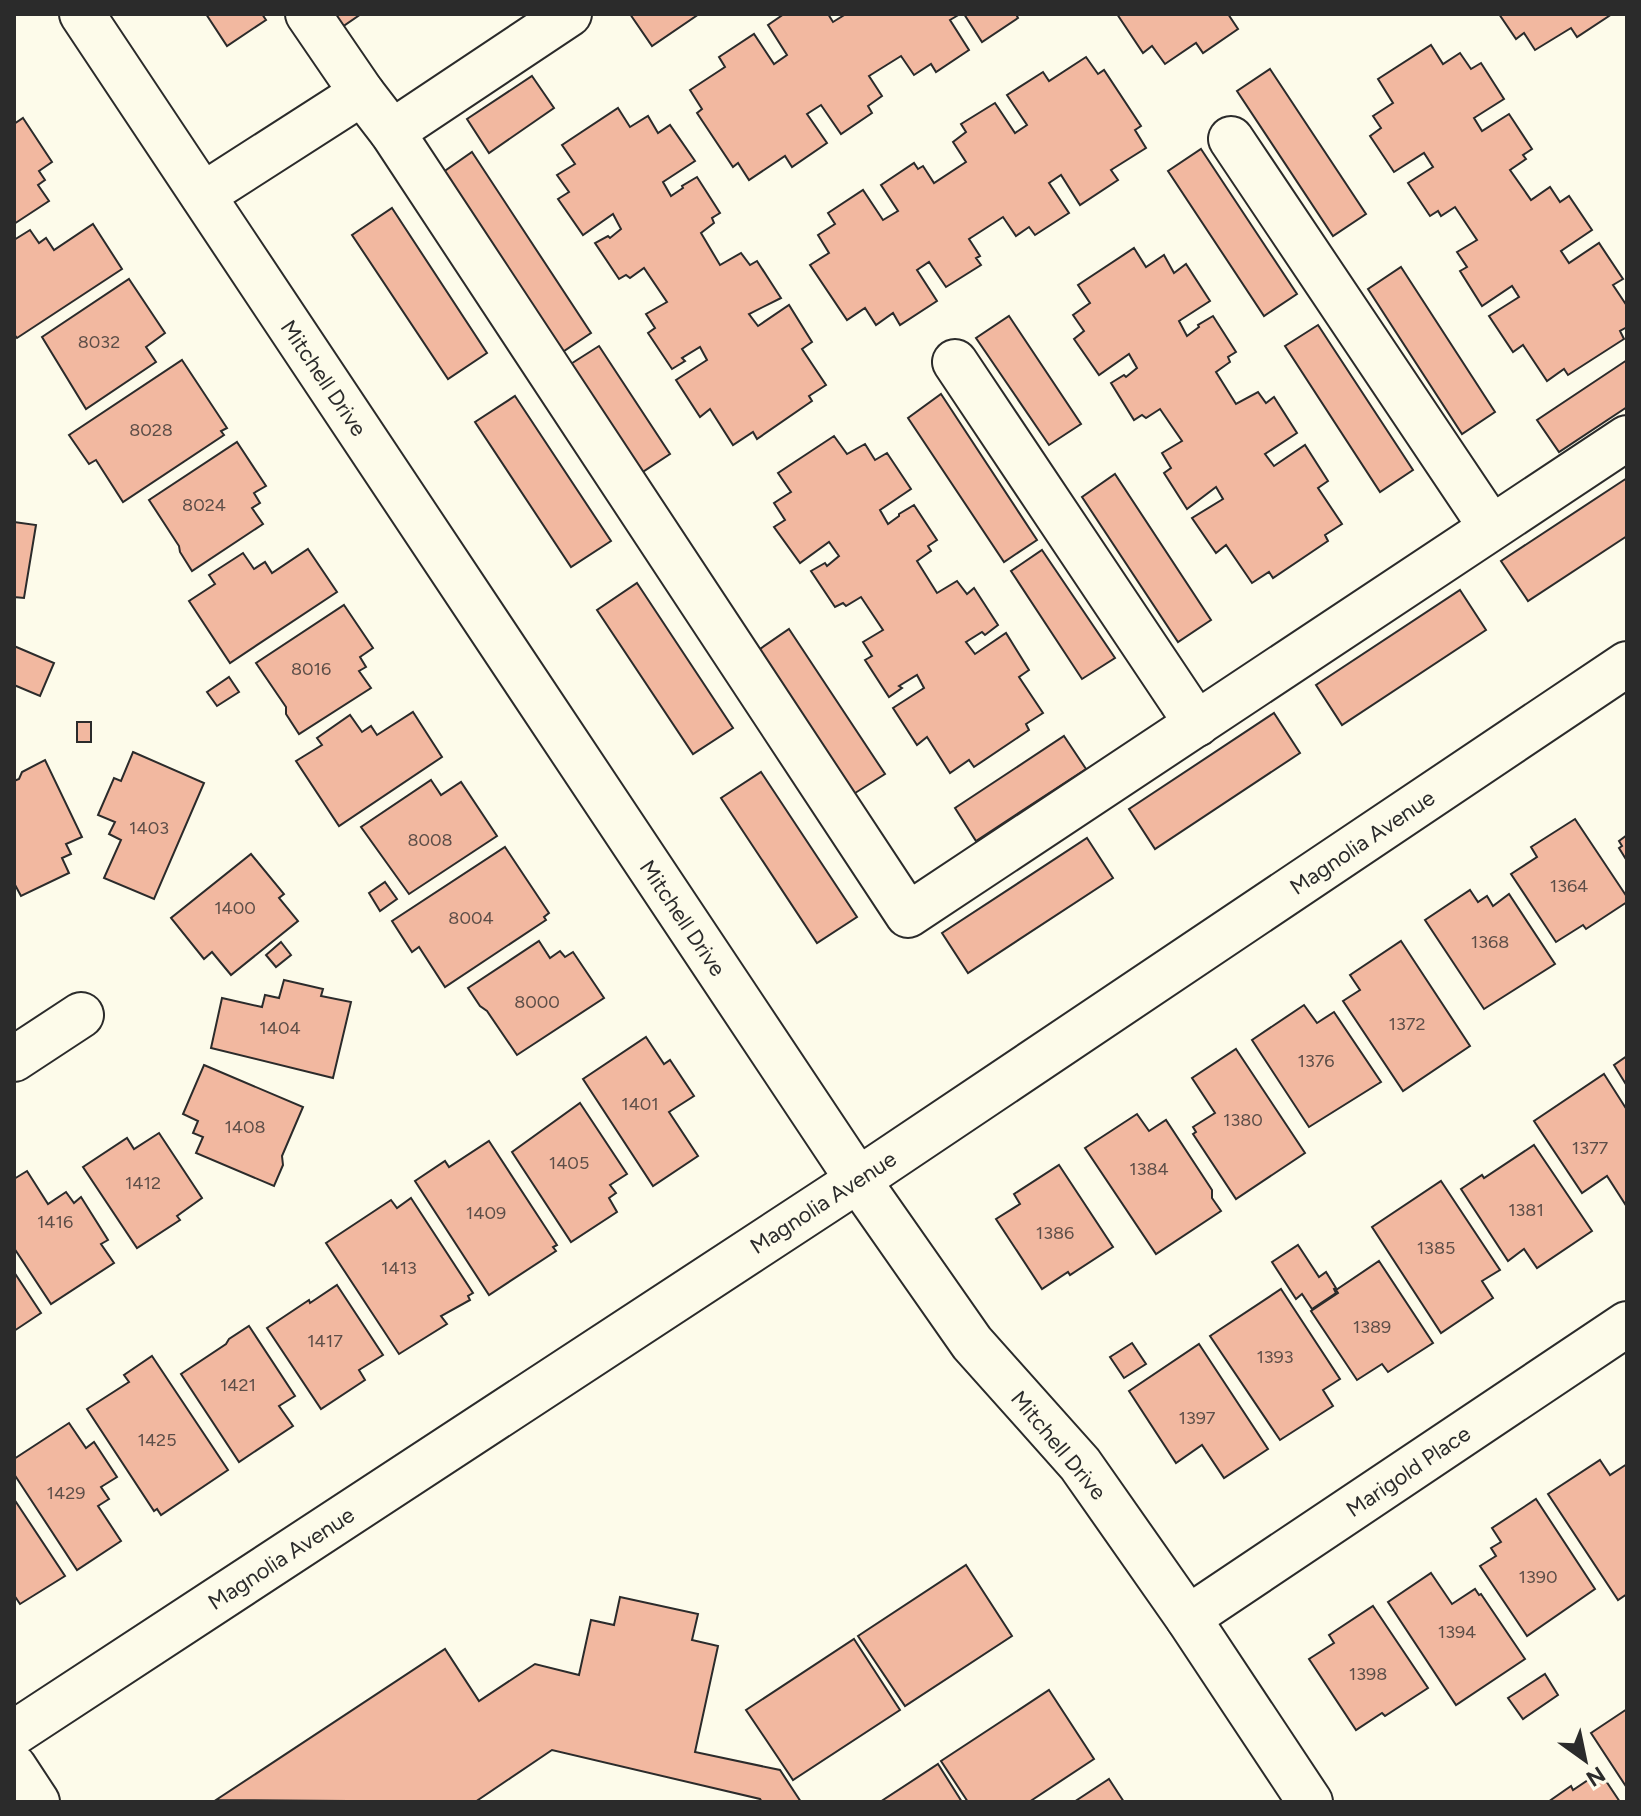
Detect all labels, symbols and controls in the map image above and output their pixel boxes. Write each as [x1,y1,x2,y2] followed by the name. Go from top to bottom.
[275,315,372,441] street label: Mitchell Drive
[78,331,120,353] house number: 8032
[129,419,173,441] house number: 8028
[182,494,226,516] house number: 8024
[291,658,331,680] house number: 8016
[1285,784,1440,901] street label: Magnolia Avenue
[129,817,169,839] house number: 1403
[407,829,453,851] house number: 8008
[634,855,731,981] street label: Mitchell Drive
[1550,875,1588,897] house number: 1364
[214,897,256,919] house number: 1400
[448,907,494,929] house number: 8004
[1471,931,1509,953] house number: 1368
[514,991,560,1013] house number: 8000
[1389,1013,1425,1035] house number: 1372
[259,1017,301,1039] house number: 1404
[1297,1050,1335,1072] house number: 1376
[621,1093,659,1115] house number: 1401
[1223,1109,1263,1131] house number: 1380
[224,1116,266,1138] house number: 1408
[1572,1137,1609,1159] house number: 1377
[745,1145,901,1260] street label: Magnolia Avenue
[549,1152,589,1174] house number: 1405
[1129,1158,1169,1180] house number: 1384
[125,1172,161,1194] house number: 1412
[1508,1199,1544,1221] house number: 1381
[466,1202,506,1224] house number: 1409
[37,1211,73,1233] house number: 1416
[1036,1222,1074,1244] house number: 1386
[1417,1237,1455,1259] house number: 1385
[381,1257,417,1279] house number: 1413
[1353,1316,1391,1338] house number: 1389
[307,1330,343,1352] house number: 1417
[1256,1346,1294,1368] house number: 1393
[220,1374,256,1396] house number: 1421
[1005,1385,1112,1505] street label: Mitchell Drive
[1178,1407,1216,1429] house number: 1397
[1341,1420,1475,1523] street label: Marigold Place
[137,1429,177,1451] house number: 1425
[47,1482,85,1504] house number: 1429
[203,1501,359,1616] street label: Magnolia Avenue
[1519,1566,1557,1588] house number: 1390
[1438,1621,1476,1643] house number: 1394
[1349,1663,1387,1685] house number: 1398
[1545,1720,1625,1800] north arrow
[1581,1760,1610,1792] text: N

